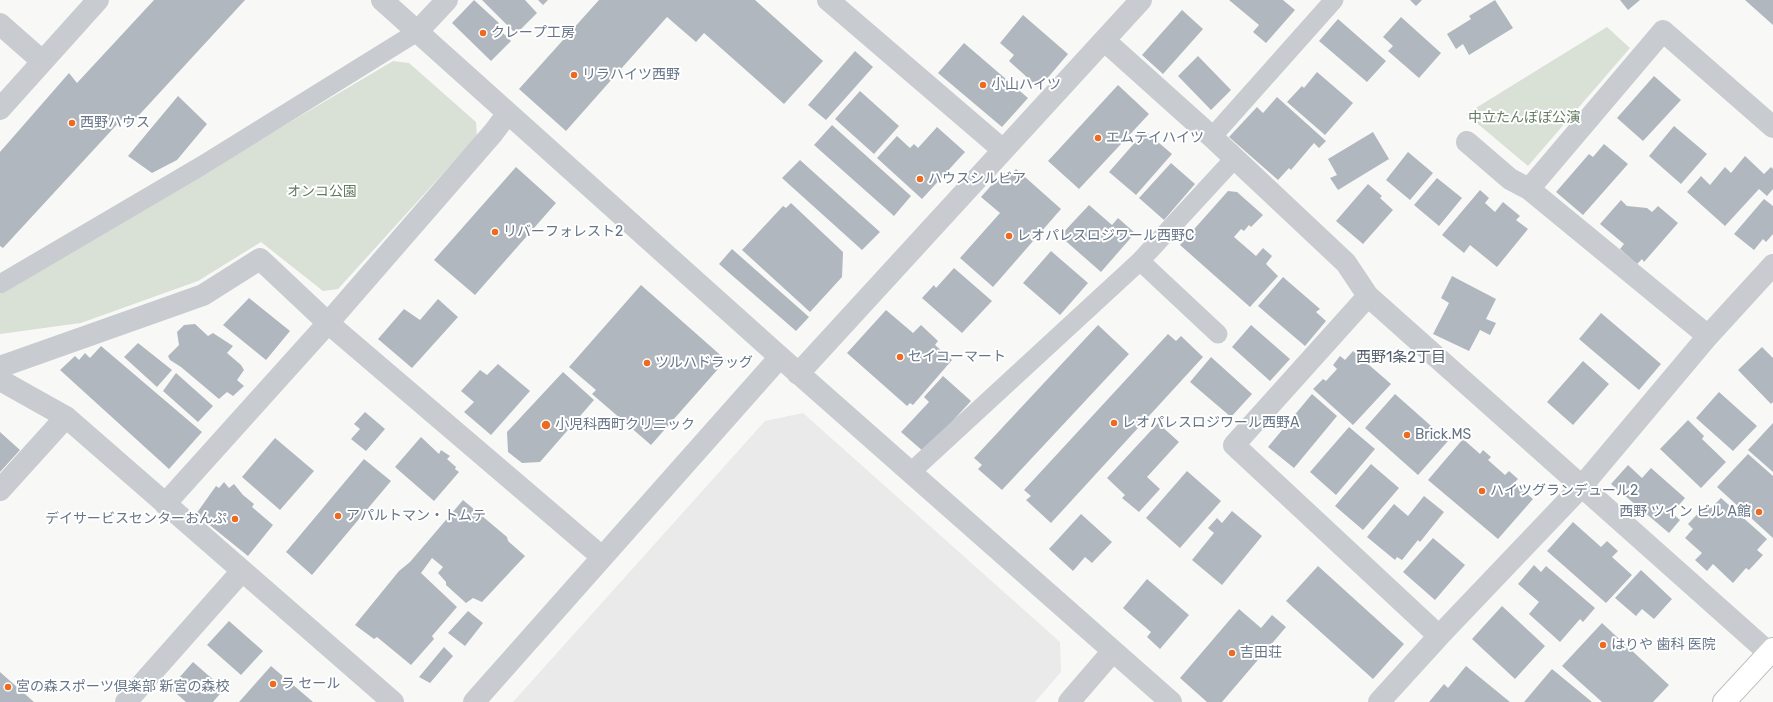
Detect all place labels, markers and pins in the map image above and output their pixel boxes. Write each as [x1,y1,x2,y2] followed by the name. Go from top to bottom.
[491,25,575,41] place label: クレープ工房
[478,28,488,38] marker: クレープ工房
[582,67,680,83] place label: リラハイツ西野
[569,70,579,80] marker: リラハイツ西野
[991,77,1061,93] place label: 小山ハイツ
[978,80,988,90] marker: 小山ハイツ
[80,115,150,131] place label: 西野ハウス
[67,118,77,128] marker: 西野ハウス
[1106,130,1204,146] place label: エムテイハイツ
[1093,133,1103,143] marker: エムテイハイツ
[928,171,1026,187] place label: ハウスシルビア
[915,174,925,184] marker: ハウスシルビア
[503,224,623,240] place label: リバーフォレスト2
[490,227,500,237] marker: リバーフォレスト2
[1017,228,1194,244] place label: レオパレスロジワール西野C
[1004,231,1014,241] marker: レオパレスロジワール西野C
[908,349,1006,365] place label: セイコーマート
[895,352,905,362] marker: セイコーマート
[655,355,753,371] place label: ツルハドラッグ
[642,358,652,368] marker: ツルハドラッグ
[1122,415,1299,431] place label: レオパレスロジワール西野A
[555,417,695,433] place label: 小児科西町クリニック
[1109,418,1119,428] marker: レオパレスロジワール西野A
[540,419,552,431] marker: 小児科西町クリニック
[1415,427,1471,443] place label: Brick.MS
[1402,430,1412,440] marker: Brick.MS
[1490,483,1638,499] place label: ハイツグランデュール2
[1477,486,1487,496] marker: ハイツグランデュール2
[1619,504,1751,520] place label: 西野 ツイン ビル A館
[1754,507,1764,517] marker: 西野 ツイン ビル A館
[346,508,486,524] place label: アパルトマン・トムテ
[45,511,227,527] place label: デイサービスセンターおんぷ
[333,511,343,521] marker: アパルトマン・トムテ
[230,514,240,524] marker: デイサービスセンターおんぷ
[1611,637,1716,653] place label: はりや 歯科 医院
[1598,640,1608,650] marker: はりや 歯科 医院
[1240,645,1282,661] place label: 吉田荘
[1227,648,1237,658] marker: 吉田荘
[281,676,340,692] place label: ラ セール
[16,679,229,695] place label: 宮の森スポーツ倶楽部 新宮の森校
[268,679,278,689] marker: ラ セール
[3,682,13,692] marker: 宮の森スポーツ倶楽部 新宮の森校

